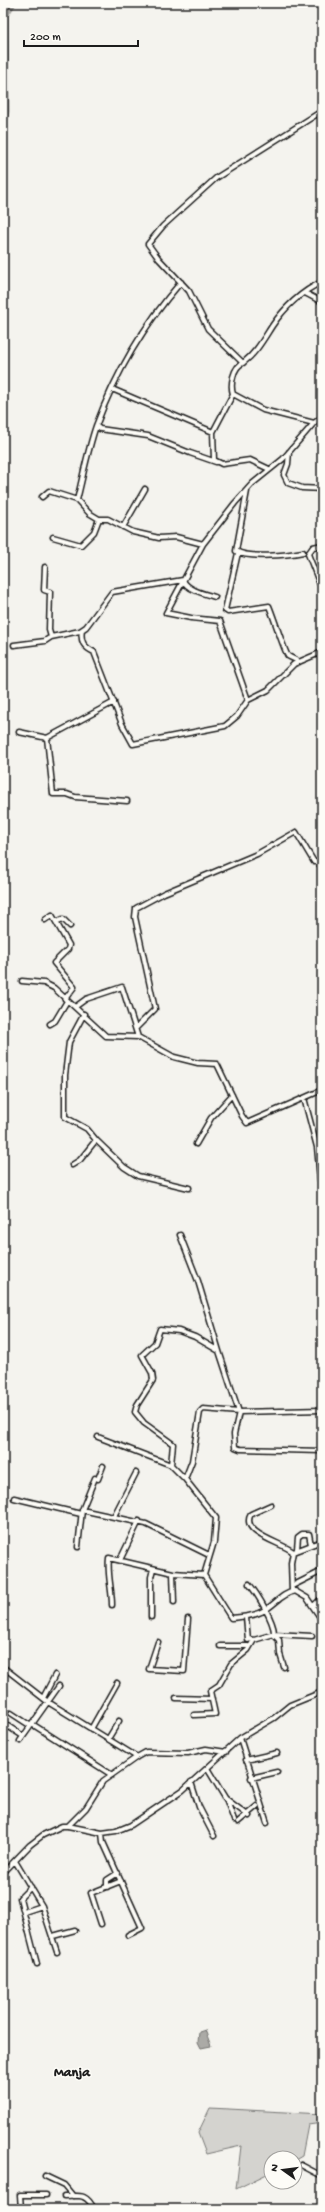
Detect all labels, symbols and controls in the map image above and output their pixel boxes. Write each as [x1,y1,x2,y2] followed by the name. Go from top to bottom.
[24,22,138,48] scale bar
[30,31,61,45] text: 200 m
[54,2065,91,2082] district label: Manja
[263,2150,303,2190] north arrow
[269,2163,282,2173] text: N

